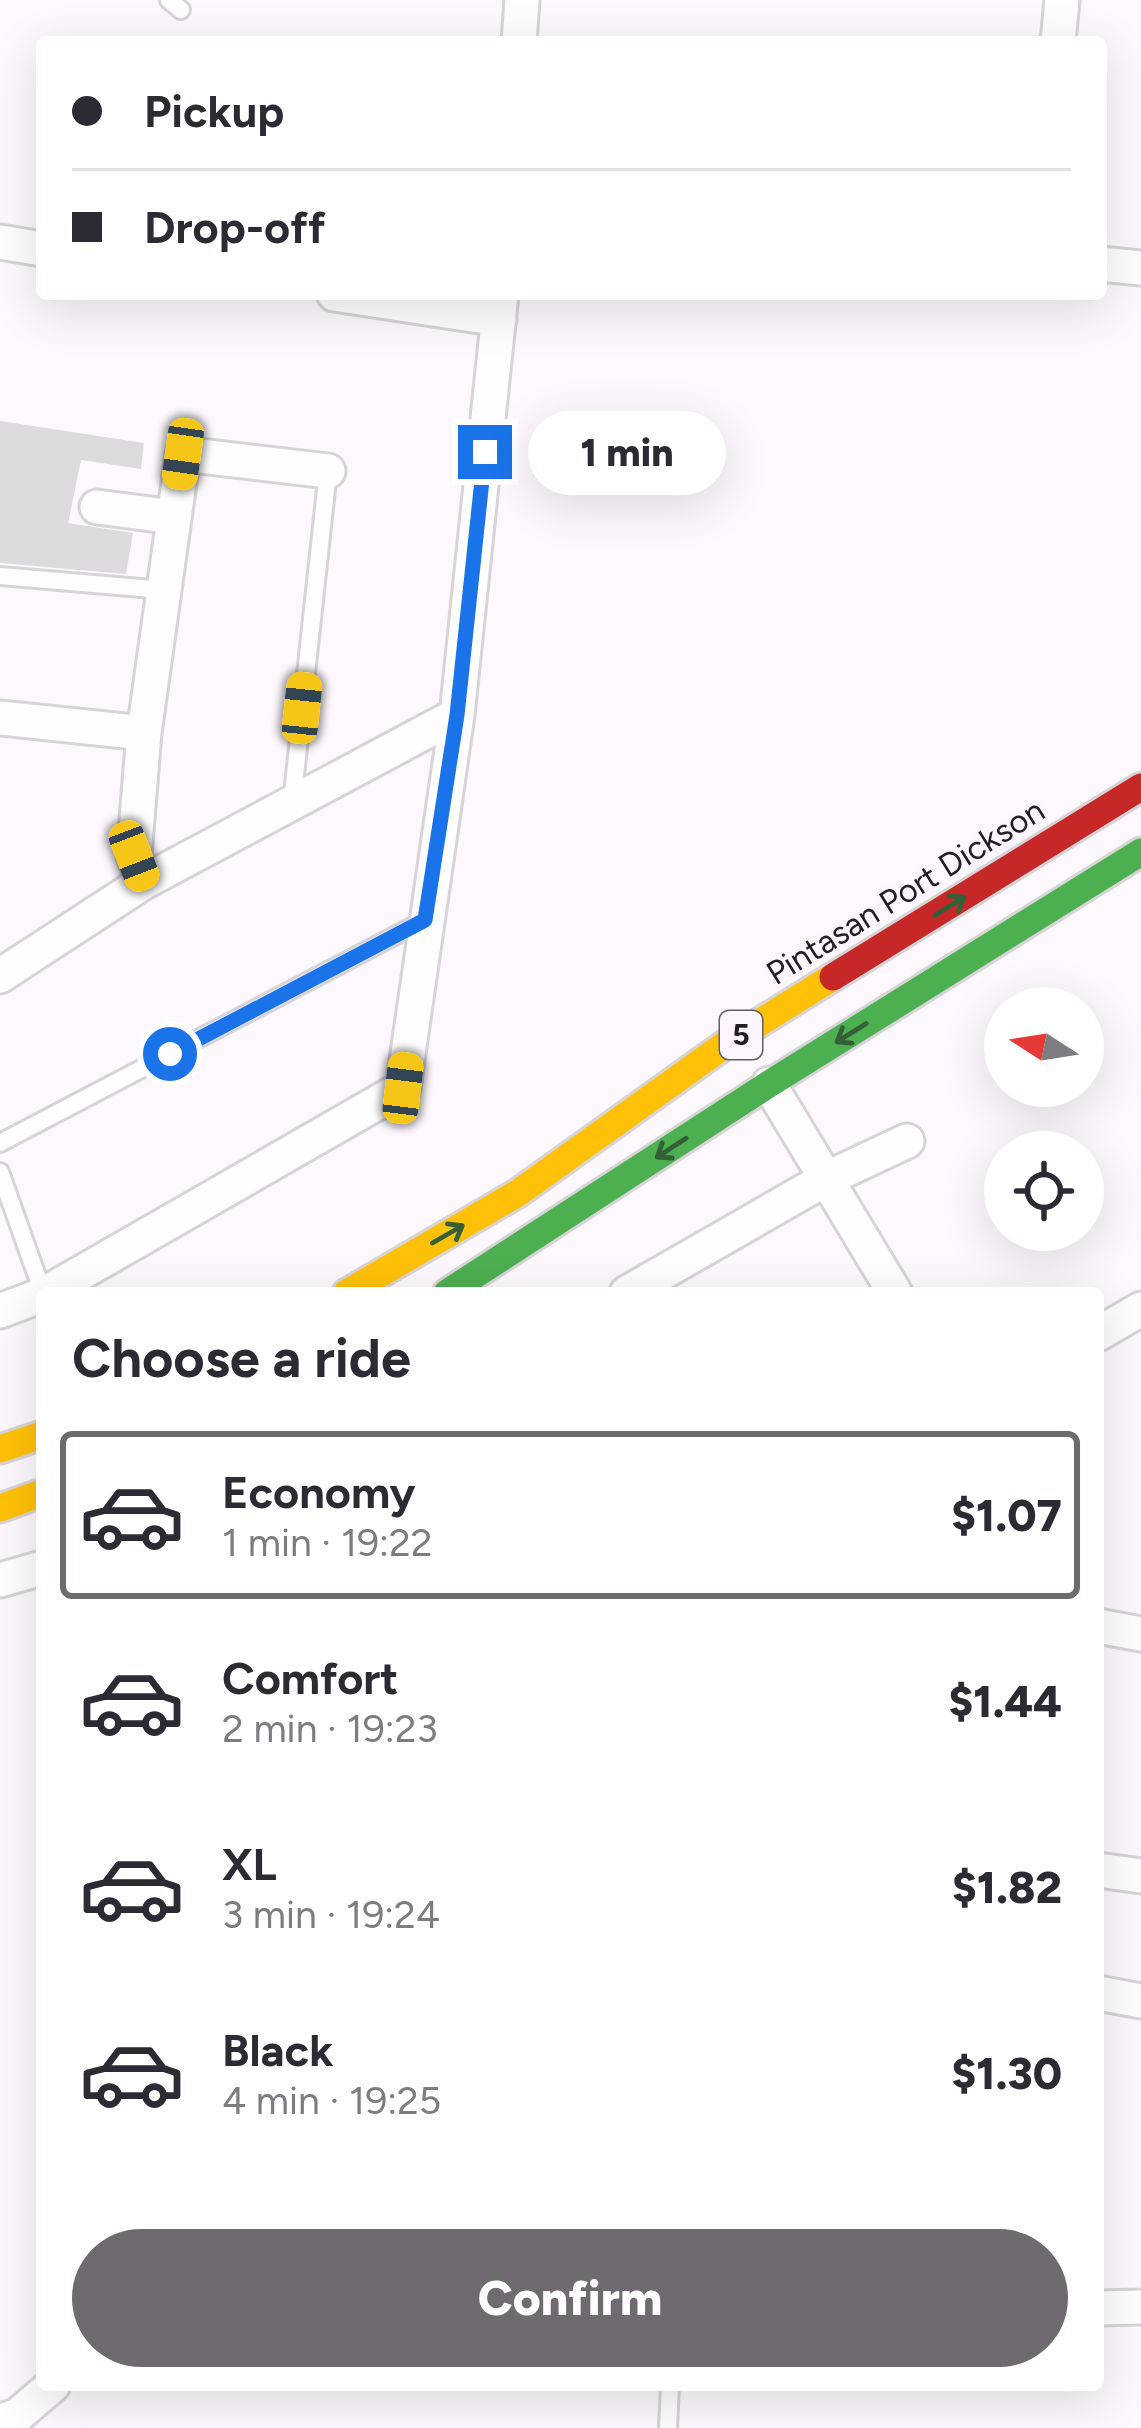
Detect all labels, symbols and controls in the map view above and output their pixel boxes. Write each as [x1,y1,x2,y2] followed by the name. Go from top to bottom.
[144,84,284,138] text: Pickup
[144,200,326,254] text: Drop-off
[527,410,725,494] callout: 1 min
[160,416,206,492] car
[458,425,512,479] route end
[580,429,674,476] text: 1 min
[280,670,324,746] car
[759,790,1051,993] street label: Pintasan Port Dickson
[104,816,164,896] car
[933,894,967,919] one-way arrow
[984,987,1104,1107] north arrow
[984,987,1104,1251] map controls
[720,1011,762,1059] road number: 5
[834,1021,868,1045] one-way arrow
[143,1027,197,1081] route start
[381,1050,425,1126] car
[984,1131,1104,1251] button: locate
[655,1135,689,1160] one-way arrow
[430,1221,465,1245] one-way arrow
[72,1326,411,1391] text: Choose a ride
[78,1461,186,1569] icon: car
[222,1465,415,1519] text: Economy
[951,1488,1062,1542] text: $1.07
[222,1519,433,1566] text: 1 min · 19:22
[78,1647,186,1755] icon: car
[222,1651,398,1705] text: Comfort
[949,1674,1062,1728] text: $1.44
[222,1705,438,1752] text: 2 min · 19:23
[78,1833,186,1941] icon: car
[222,1837,277,1891] text: XL
[952,1860,1062,1914] text: $1.82
[222,1891,440,1938] text: 3 min · 19:24
[78,2019,186,2127] icon: car
[222,2023,333,2077] text: Black
[951,2046,1062,2100] text: $1.30
[222,2077,441,2124] text: 4 min · 19:25
[72,2229,1068,2367] button: Confirm

